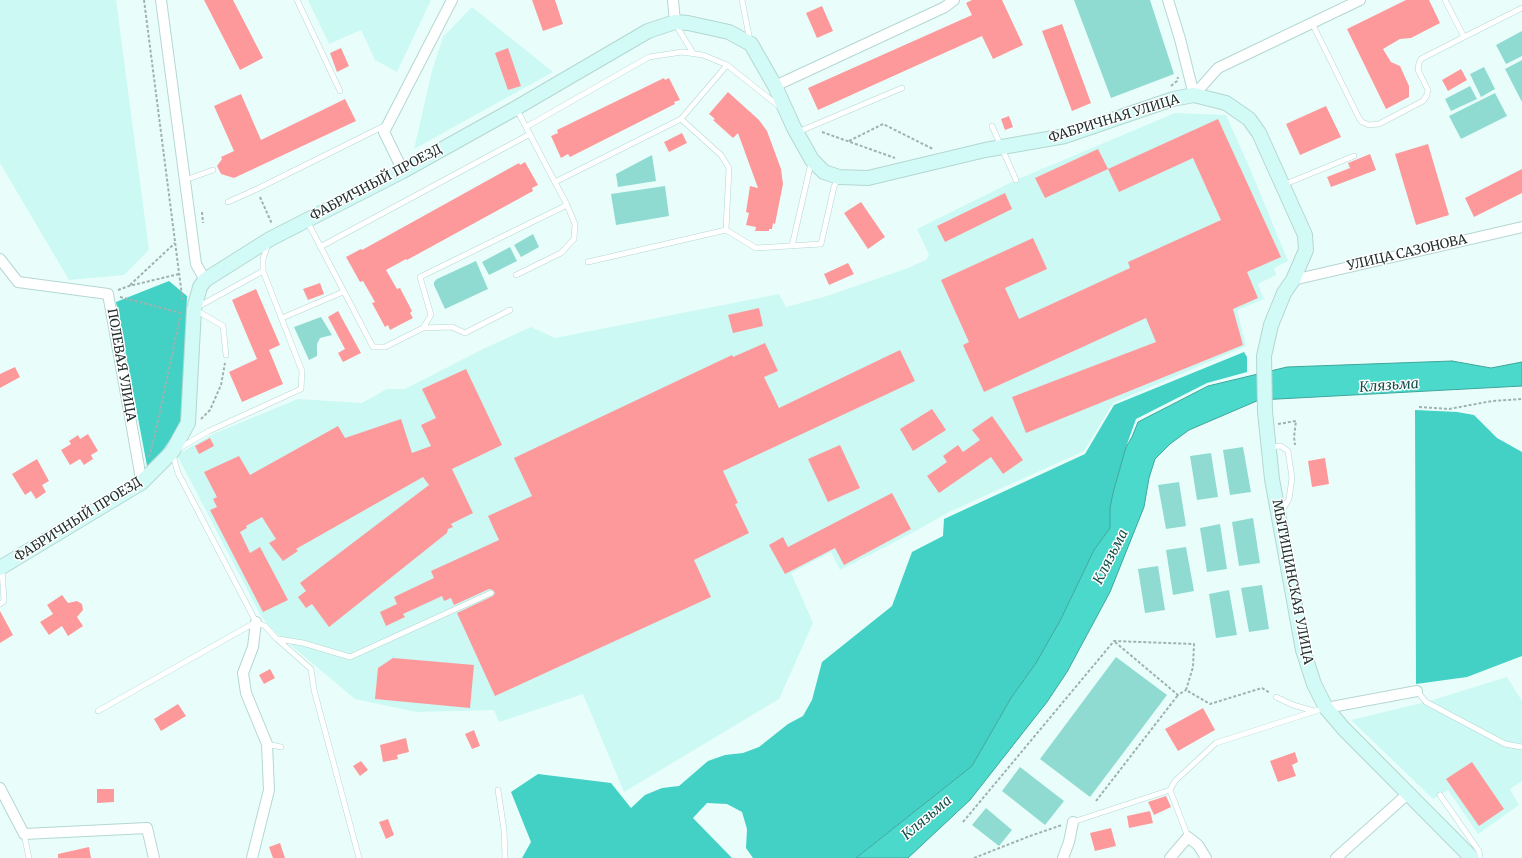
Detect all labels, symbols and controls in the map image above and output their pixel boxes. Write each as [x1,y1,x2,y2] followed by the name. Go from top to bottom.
[1047,92,1181,146] street label: ФАБРИЧНАЯ УЛИЦА
[307,142,445,224] street label: ФАБРИЧНЫЙ ПРОЕЗД
[1346,232,1468,274] street label: УЛИЦА САЗОНОВА
[103,307,139,423] street label: ПОЛЕВАЯ УЛИЦА
[1359,376,1419,396] water label: Клязьма
[11,474,145,566] street label: ФАБРИЧНЫЙ ПРОЕЗД
[1268,498,1316,666] street label: МЫТИЩИНСКАЯ УЛИЦА
[1090,527,1132,587] water label: Клязьма
[899,792,955,844] water label: Клязьма

